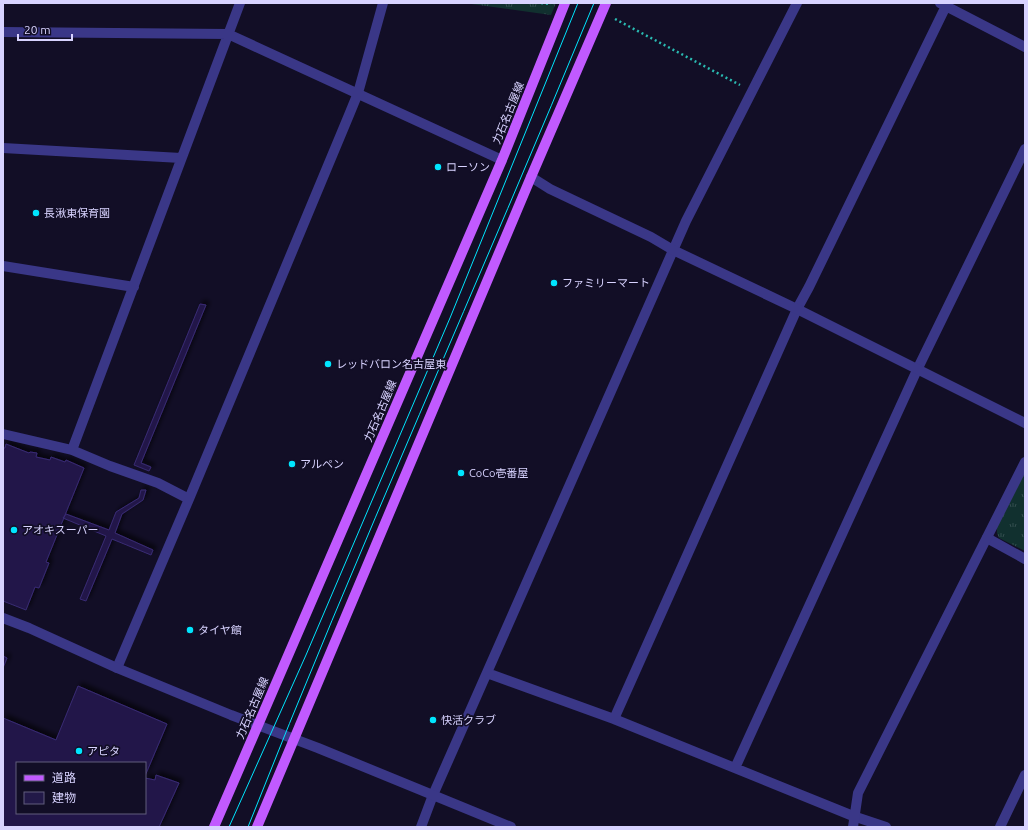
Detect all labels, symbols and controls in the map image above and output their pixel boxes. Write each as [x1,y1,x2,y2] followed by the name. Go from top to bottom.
[18,16,72,42] scale bar
[24,23,51,36] text: 20 m
[490,80,526,146] street label: 力石名古屋線
[446,161,490,173] place label: ローソン
[433,162,443,172] marker: ローソン
[44,207,110,219] place label: 長湫東保育園
[31,208,41,218] marker: 長湫東保育園
[562,277,650,289] place label: ファミリーマート
[549,278,559,288] marker: ファミリーマート
[336,358,446,370] place label: レッドバロン名古屋東
[323,359,333,369] marker: レッドバロン名古屋東
[362,378,398,444] street label: 力石名古屋線
[300,458,344,470] place label: アルペン
[287,459,297,469] marker: アルペン
[469,467,528,479] place label: CoCo壱番屋
[456,468,466,478] marker: CoCo壱番屋
[22,524,99,536] place label: アオキスーパー
[9,525,19,535] marker: アオキスーパー
[198,624,242,636] place label: タイヤ館
[185,625,195,635] marker: タイヤ館
[234,675,270,741] street label: 力石名古屋線
[441,714,496,726] place label: 快活クラブ
[428,715,438,725] marker: 快活クラブ
[87,745,120,757] place label: アピタ
[74,746,84,756] marker: アピタ
[16,762,146,814] legend
[52,771,76,784] text: 道路
[52,791,76,804] text: 建物

